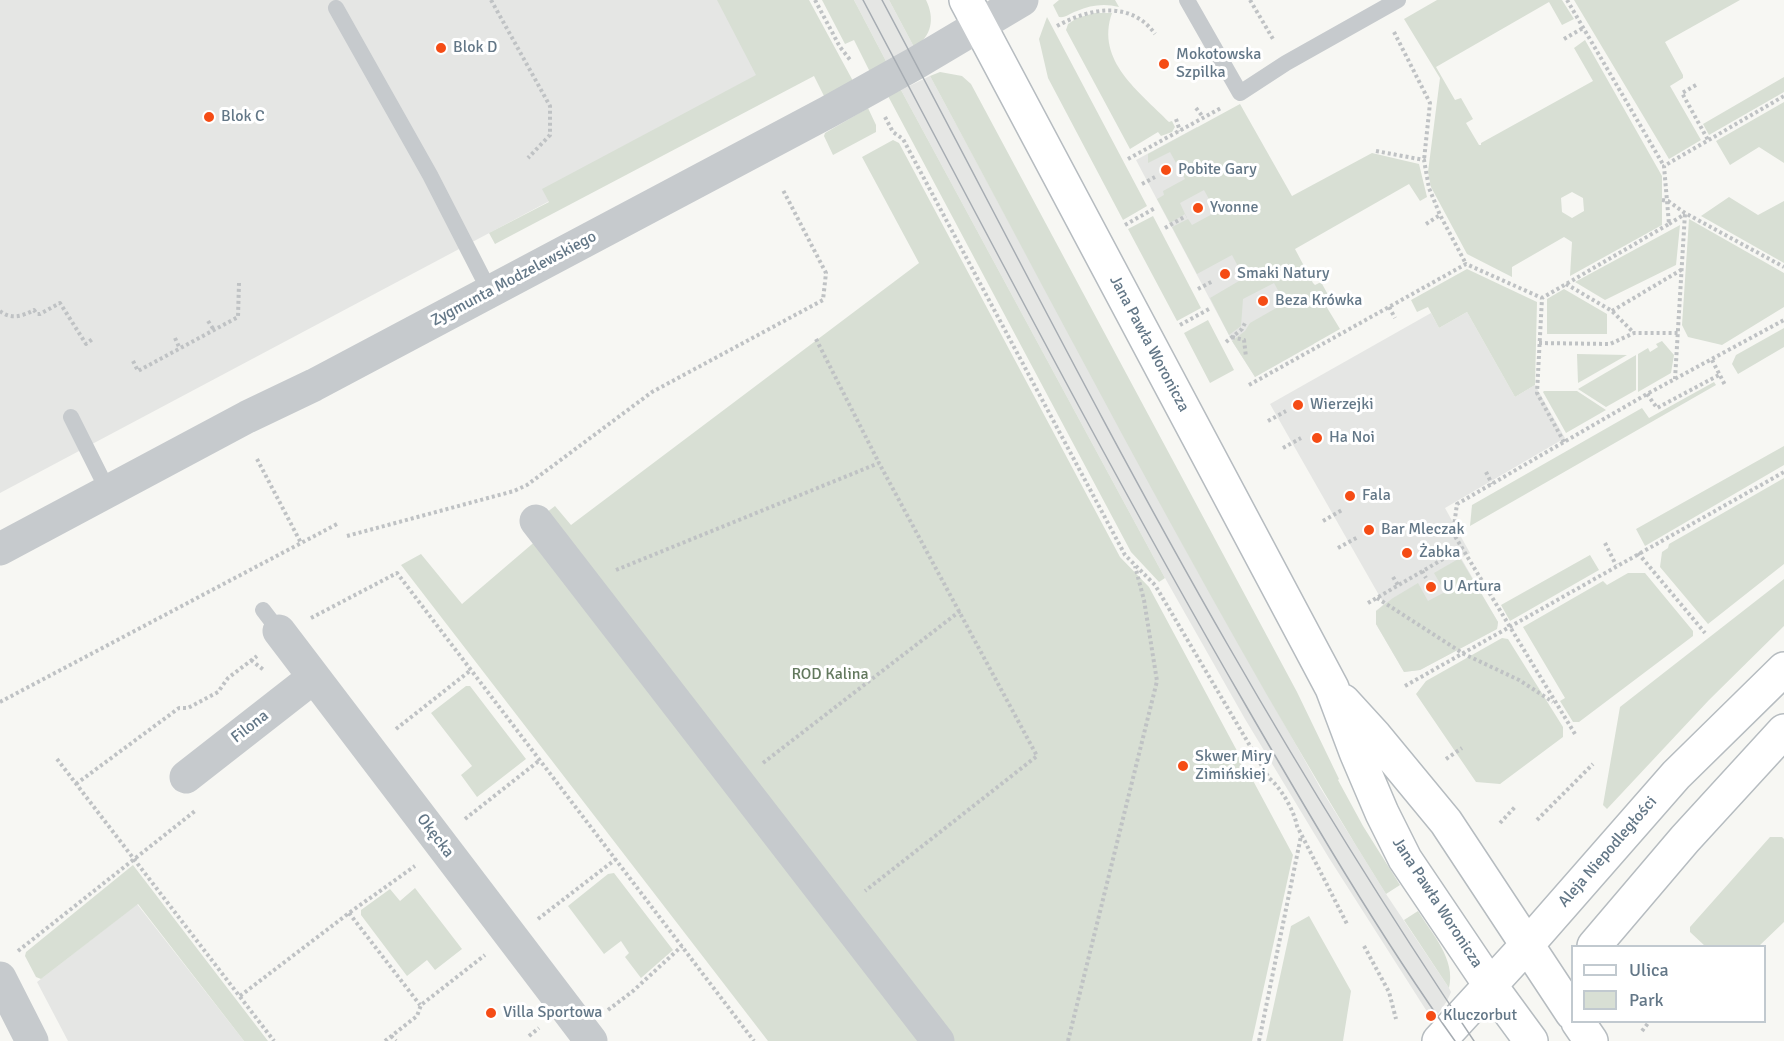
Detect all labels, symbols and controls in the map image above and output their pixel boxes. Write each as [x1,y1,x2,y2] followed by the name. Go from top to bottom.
[453,38,497,58] place label: Blok D
[434,41,448,55] marker: Blok D
[1176,45,1261,83] place label: Mokotowska Szpilka
[1157,57,1171,71] marker: Mokotowska Szpilka
[221,107,265,127] place label: Blok C
[202,110,216,124] marker: Blok C
[1178,160,1257,180] place label: Pobite Gary
[1159,163,1173,177] marker: Pobite Gary
[1210,198,1259,218] place label: Yvonne
[1191,201,1205,215] marker: Yvonne
[428,227,600,331] street label: Zygmunta Modzelewskiego
[1237,264,1329,284] place label: Smaki Natury
[1218,267,1232,281] marker: Smaki Natury
[1105,273,1193,415] street label: Jana Pawła Woronicza
[1275,291,1362,311] place label: Beza Krówka
[1256,294,1270,308] marker: Beza Krówka
[1310,395,1374,415] place label: Wierzejki
[1291,398,1305,412] marker: Wierzejki
[1329,428,1375,448] place label: Ha Noi
[1310,431,1324,445] marker: Ha Noi
[1362,486,1391,506] place label: Fala
[1343,489,1357,503] marker: Fala
[1381,520,1464,540] place label: Bar Mleczak
[1362,523,1376,537] marker: Bar Mleczak
[1419,543,1460,563] place label: Żabka
[1400,546,1414,560] marker: Żabka
[1443,577,1501,597] place label: U Artura
[1424,580,1438,594] marker: U Artura
[791,665,869,685] park label: ROD Kalina
[227,706,273,748] street label: Filona
[1195,747,1272,785] place label: Skwer Miry Zimińskiej
[1176,759,1190,773] marker: Skwer Miry Zimińskiej
[1555,793,1661,911] street label: Aleja Niepodległości
[412,810,458,862] street label: Okęcka
[1388,834,1486,972] street label: Jana Pawła Woronicza
[1571,945,1766,1023] legend
[1629,959,1669,981] text: Ulica
[1629,989,1664,1011] text: Park
[503,1003,602,1023] place label: Villa Sportowa
[484,1006,498,1020] marker: Villa Sportowa
[1443,1006,1517,1026] place label: Kluczorbut
[1424,1009,1438,1023] marker: Kluczorbut

